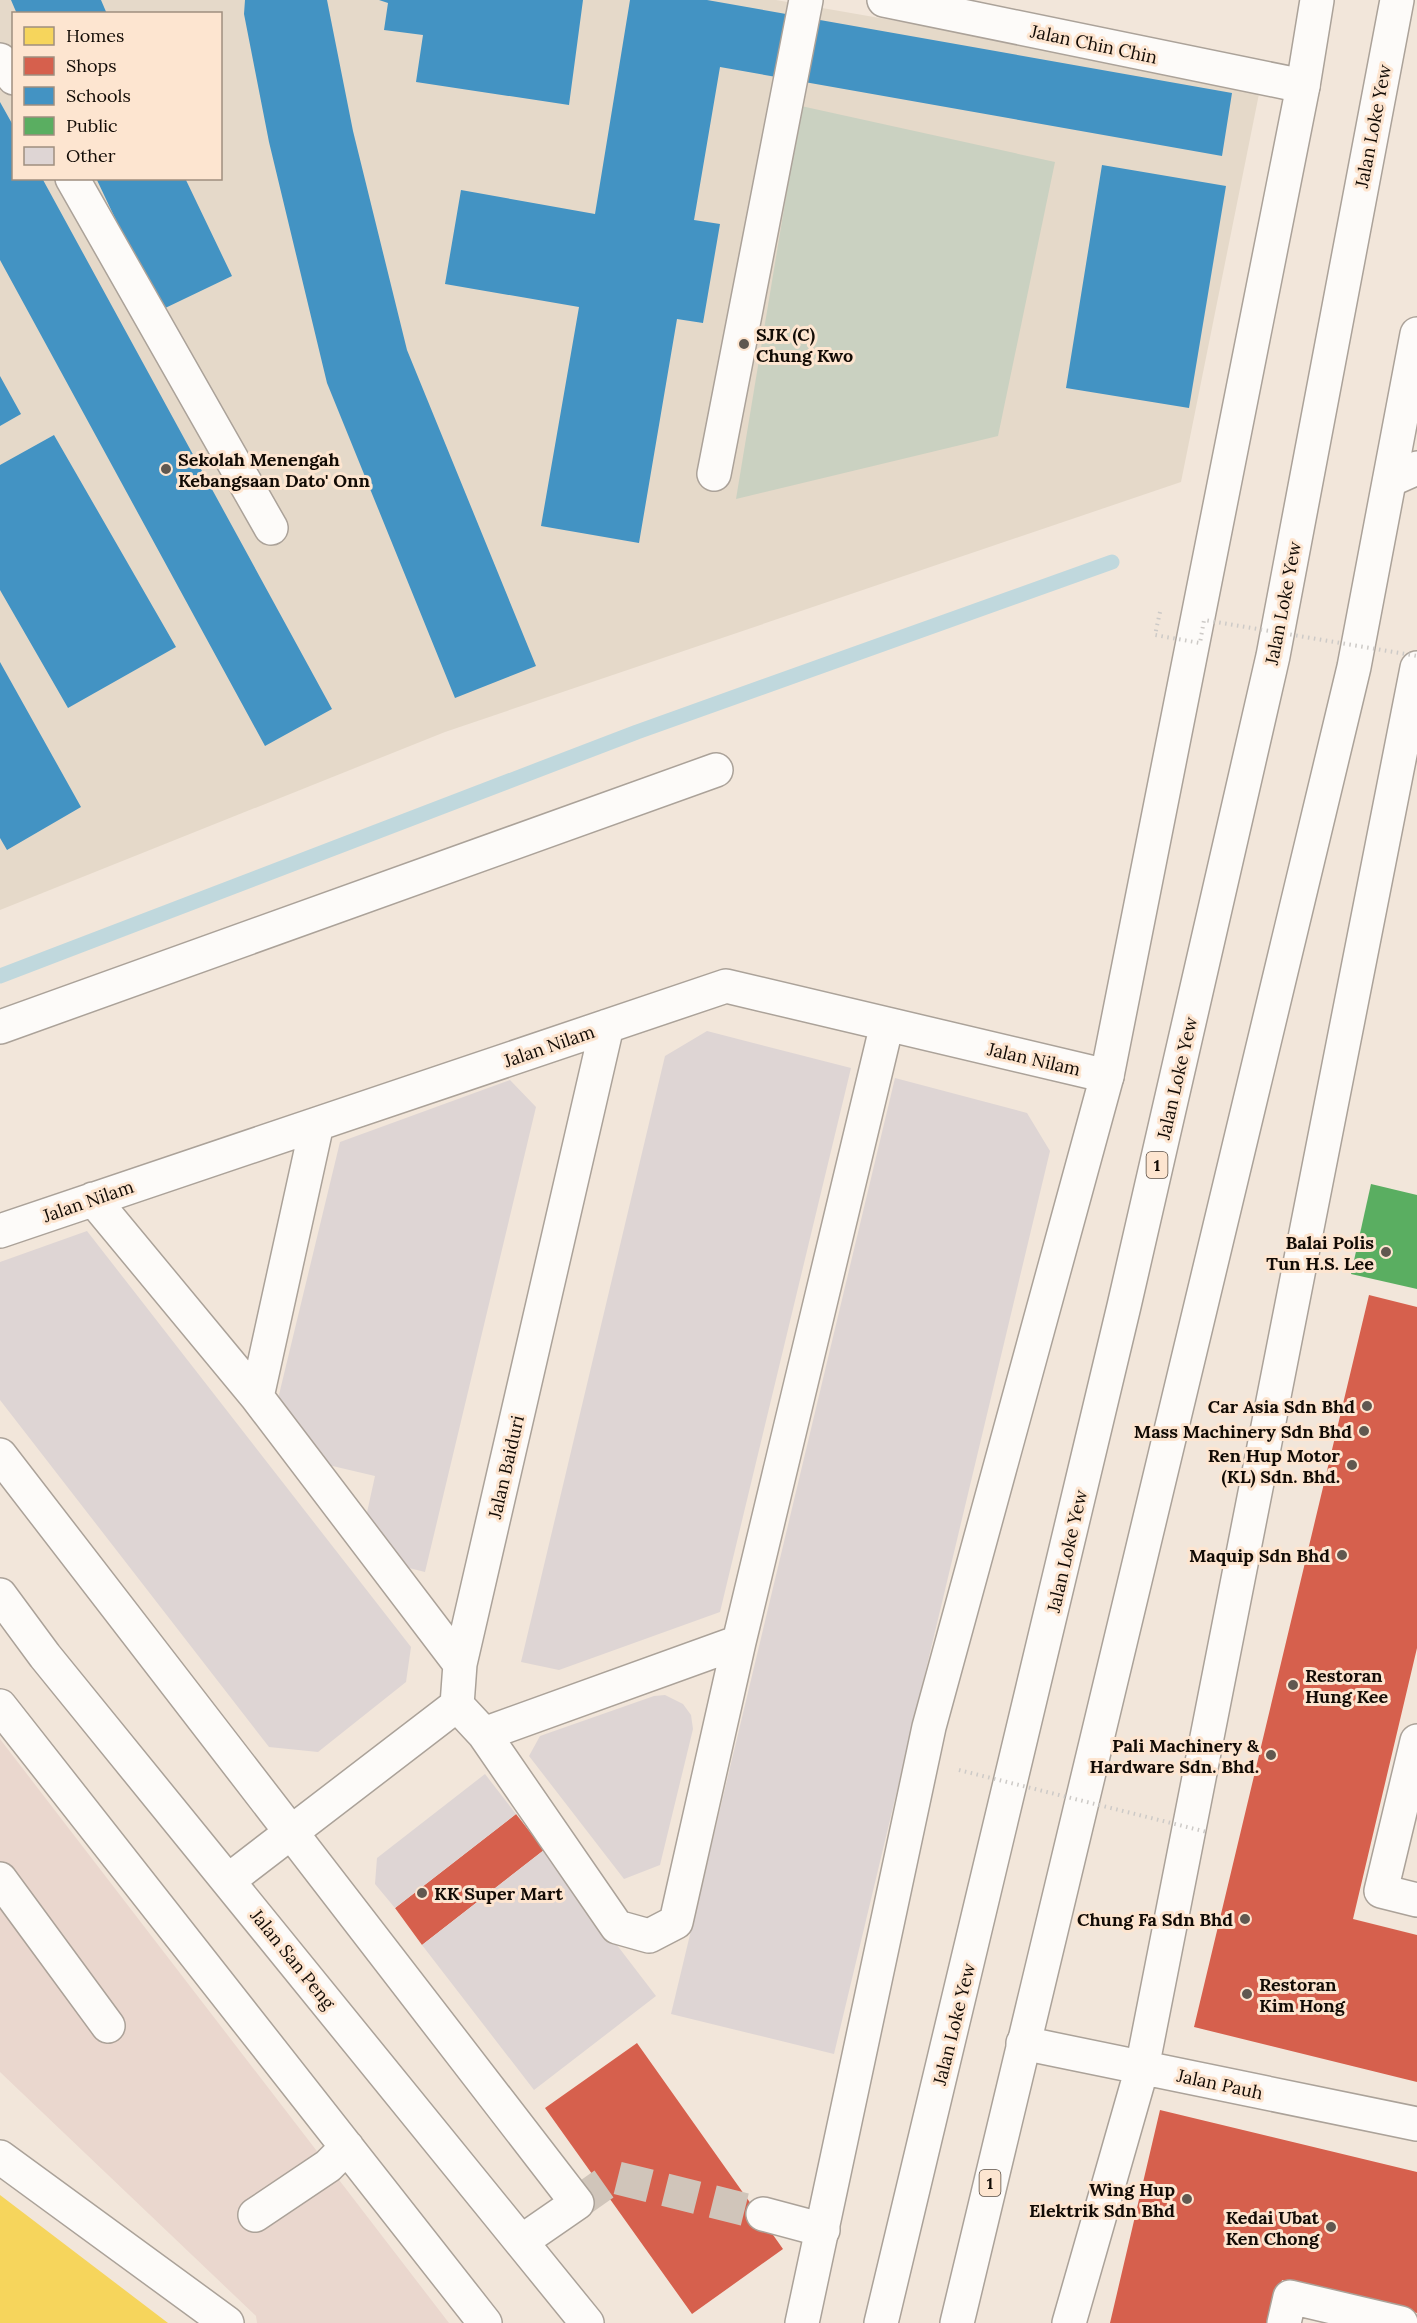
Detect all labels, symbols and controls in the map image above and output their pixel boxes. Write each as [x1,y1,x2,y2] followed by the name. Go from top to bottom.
[12,12,222,180] legend
[1028,19,1160,69] street label: Jalan Chin Chin
[66,24,124,47] text: Homes
[66,54,117,77] text: Shops
[1350,62,1396,191] street label: Jalan Loke Yew
[66,84,131,107] text: Schools
[66,114,118,137] text: Public
[66,144,116,167] text: Other
[756,323,853,367] place label: SJK (C) Chung Kwo
[737,337,751,351] marker: SJK (C) Chung Kwo
[178,448,371,492] place label: Sekolah Menengah Kebangsaan Dato' Onn
[159,462,173,476] marker: Sekolah Menengah Kebangsaan Dato' Onn
[1260,539,1306,668] street label: Jalan Loke Yew
[1151,1014,1202,1143] street label: Jalan Loke Yew
[500,1020,597,1073] street label: Jalan Nilam
[984,1037,1083,1081] street label: Jalan Nilam
[1146,1152,1168,1178] road number: 1
[39,1175,136,1228] street label: Jalan Nilam
[1266,1231,1374,1275] place label: Balai Polis Tun H.S. Lee
[1379,1245,1393,1259] marker: Balai Polis Tun H.S. Lee
[1208,1395,1355,1418] place label: Car Asia Sdn Bhd
[1360,1399,1374,1413] marker: Car Asia Sdn Bhd
[483,1413,529,1522] street label: Jalan Baiduri
[1134,1420,1352,1443] place label: Mass Machinery Sdn Bhd
[1357,1424,1371,1438] marker: Mass Machinery Sdn Bhd
[1208,1444,1340,1488] place label: Ren Hup Motor (KL) Sdn. Bhd.
[1345,1458,1359,1472] marker: Ren Hup Motor (KL) Sdn. Bhd.
[1041,1487,1092,1616] street label: Jalan Loke Yew
[1189,1544,1330,1567] place label: Maquip Sdn Bhd
[1335,1548,1349,1562] marker: Maquip Sdn Bhd
[1305,1664,1388,1708] place label: Restoran Hung Kee
[1286,1678,1300,1692] marker: Restoran Hung Kee
[1090,1734,1260,1778] place label: Pali Machinery & Hardware Sdn. Bhd.
[1264,1748,1278,1762] marker: Pali Machinery & Hardware Sdn. Bhd.
[434,1882,563,1905] place label: KK Super Mart
[415,1886,429,1900] marker: KK Super Mart
[245,1904,341,2014] street label: Jalan San Peng
[1077,1908,1233,1931] place label: Chung Fa Sdn Bhd
[1238,1912,1252,1926] marker: Chung Fa Sdn Bhd
[927,1960,980,2088] street label: Jalan Loke Yew
[1259,1973,1346,2017] place label: Restoran Kim Hong
[1240,1987,1254,2001] marker: Restoran Kim Hong
[1174,2063,1265,2104] street label: Jalan Pauh
[980,2170,1000,2196] road number: 1
[1029,2178,1175,2222] place label: Wing Hup Elektrik Sdn Bhd
[1180,2192,1194,2206] marker: Wing Hup Elektrik Sdn Bhd
[1225,2206,1320,2250] place label: Kedai Ubat Ken Chong
[1324,2220,1338,2234] marker: Kedai Ubat Ken Chong

